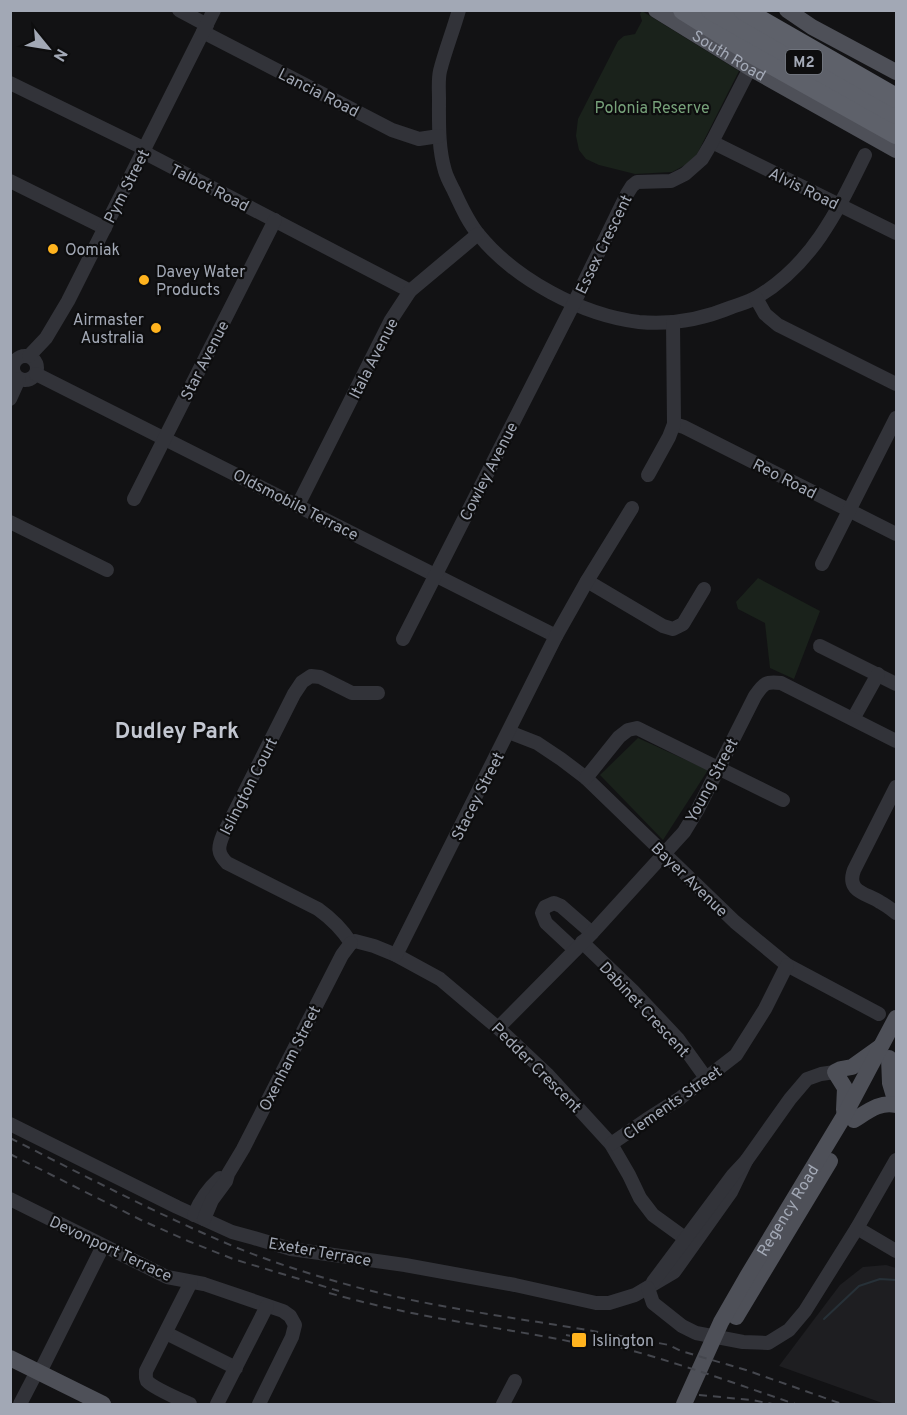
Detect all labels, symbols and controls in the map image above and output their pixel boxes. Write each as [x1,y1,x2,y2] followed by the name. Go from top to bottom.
[18,18,78,78] north arrow
[688,27,769,87] street label: South Road
[48,45,71,64] text: N
[786,50,822,74] road number: M2
[274,65,362,123] street label: Lancia Road
[594,99,710,119] park label: Polonia Reserve
[101,146,155,227] street label: Pym Street
[166,160,252,217] street label: Talbot Road
[765,164,841,215] street label: Alvis Road
[572,192,637,298] street label: Essex Crescent
[65,241,120,261] place label: Oomiak
[46,242,60,256] marker: Oomiak
[156,263,245,301] place label: Davey Water Products
[137,273,151,287] marker: Davey Water Products
[73,311,144,349] place label: Airmaster Australia
[346,315,404,403] street label: Itala Avenue
[177,318,234,404] street label: Star Avenue
[149,321,163,335] marker: Airmaster Australia
[456,419,523,525] street label: Cowley Avenue
[749,455,819,504] street label: Reo Road
[229,466,361,546] street label: Oldsmobile Terrace
[115,719,239,746] district label: Dudley Park
[217,735,283,839] street label: Islington Court
[682,735,743,827] street label: Young Street
[448,749,510,845] street label: Stacey Street
[646,839,731,922] street label: Bayer Avenue
[594,958,693,1062] street label: Dabinet Crescent
[256,1003,326,1115] street label: Oxenham Street
[486,1019,585,1118] street label: Pedder Crescent
[620,1062,726,1145] street label: Clements Street
[754,1162,824,1261] street label: Regency Road
[46,1213,175,1287] street label: Devonport Terrace
[267,1234,373,1272] street label: Exeter Terrace
[570,1331,588,1349] marker: Islington
[592,1332,654,1352] place label: Islington

